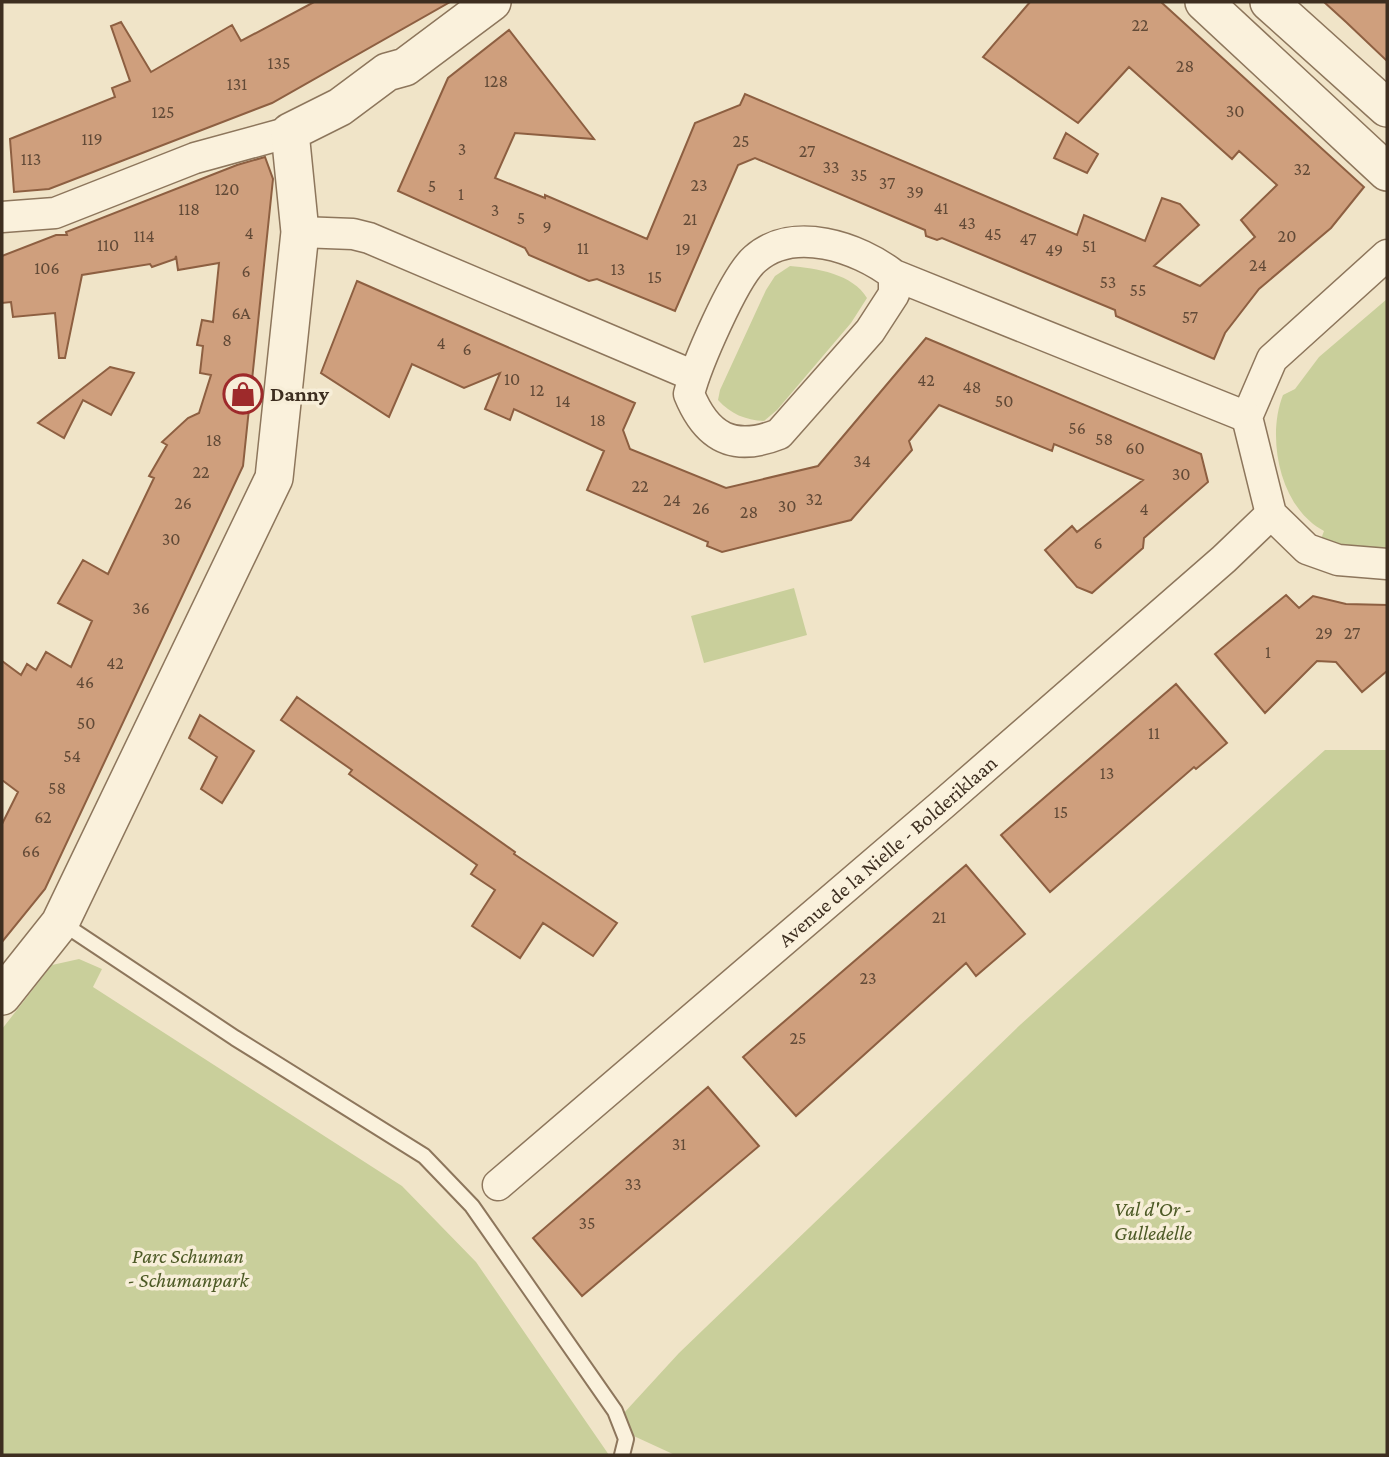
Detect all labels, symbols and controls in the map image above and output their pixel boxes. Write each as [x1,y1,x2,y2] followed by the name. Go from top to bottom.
[1131,15,1149,35] house number: 22
[267,53,291,73] house number: 135
[1176,56,1194,76] house number: 28
[484,71,508,91] house number: 128
[227,74,247,94] house number: 131
[1226,101,1244,121] house number: 30
[151,102,175,122] house number: 125
[81,129,103,149] house number: 119
[732,131,750,151] house number: 25
[458,139,466,159] house number: 3
[799,141,815,161] house number: 27
[21,149,41,169] house number: 113
[823,157,840,177] house number: 33
[1293,159,1311,179] house number: 32
[850,165,868,185] house number: 35
[879,173,895,193] house number: 37
[690,175,708,195] house number: 23
[428,176,436,196] house number: 5
[215,179,239,199] house number: 120
[906,182,924,202] house number: 39
[458,184,464,204] house number: 1
[933,198,949,218] house number: 41
[178,199,200,219] house number: 118
[491,200,499,220] house number: 3
[517,208,525,228] house number: 5
[683,209,697,229] house number: 21
[958,213,976,233] house number: 43
[542,217,552,237] house number: 9
[244,223,254,243] house number: 4
[984,224,1002,244] house number: 45
[133,226,155,246] house number: 114
[1278,226,1296,246] house number: 20
[1019,229,1037,249] house number: 47
[97,235,119,255] house number: 110
[1082,236,1096,256] house number: 51
[577,238,589,258] house number: 11
[675,239,691,259] house number: 19
[1045,240,1063,260] house number: 49
[1249,255,1267,275] house number: 24
[34,258,60,278] house number: 106
[611,259,625,279] house number: 13
[241,261,251,281] house number: 6
[648,267,662,287] house number: 15
[1100,272,1116,292] house number: 53
[1130,280,1146,300] house number: 55
[231,303,251,323] house number: 6A
[1182,307,1198,327] house number: 57
[222,330,232,350] house number: 8
[436,333,446,353] house number: 4
[462,339,472,359] house number: 6
[504,369,520,389] house number: 10
[917,370,935,390] house number: 42
[222,373,264,415] shop icon: Danny
[963,377,981,397] house number: 48
[530,380,544,400] house number: 12
[270,382,330,406] place label: Danny
[555,391,571,411] house number: 14
[995,391,1013,411] house number: 50
[590,410,606,430] house number: 18
[1068,418,1086,438] house number: 56
[1095,429,1113,449] house number: 58
[206,430,222,450] house number: 18
[1125,438,1145,458] house number: 60
[853,451,871,471] house number: 34
[192,462,210,482] house number: 22
[1172,464,1190,484] house number: 30
[631,476,649,496] house number: 22
[805,489,823,509] house number: 32
[663,490,681,510] house number: 24
[174,493,192,513] house number: 26
[778,496,796,516] house number: 30
[692,498,710,518] house number: 26
[1139,499,1149,519] house number: 4
[740,502,758,522] house number: 28
[162,529,180,549] house number: 30
[1093,533,1103,553] house number: 6
[132,598,150,618] house number: 36
[1315,623,1333,643] house number: 29
[1344,623,1360,643] house number: 27
[1265,642,1271,662] house number: 1
[106,653,124,673] house number: 42
[76,672,94,692] house number: 46
[77,713,95,733] house number: 50
[1148,723,1160,743] house number: 11
[63,746,81,766] house number: 54
[773,751,1002,952] street label: Avenue de la Nielle - Bolderiklaan
[1100,763,1114,783] house number: 13
[48,778,66,798] house number: 58
[1054,802,1068,822] house number: 15
[34,807,52,827] house number: 62
[22,841,40,861] house number: 66
[932,907,946,927] house number: 21
[859,968,877,988] house number: 23
[789,1028,807,1048] house number: 25
[672,1134,686,1154] house number: 31
[625,1174,642,1194] house number: 33
[1114,1197,1192,1245] park label: Val d'Or - Gulledelle
[578,1213,596,1233] house number: 35
[127,1244,250,1292] park label: Parc Schuman - Schumanpark

